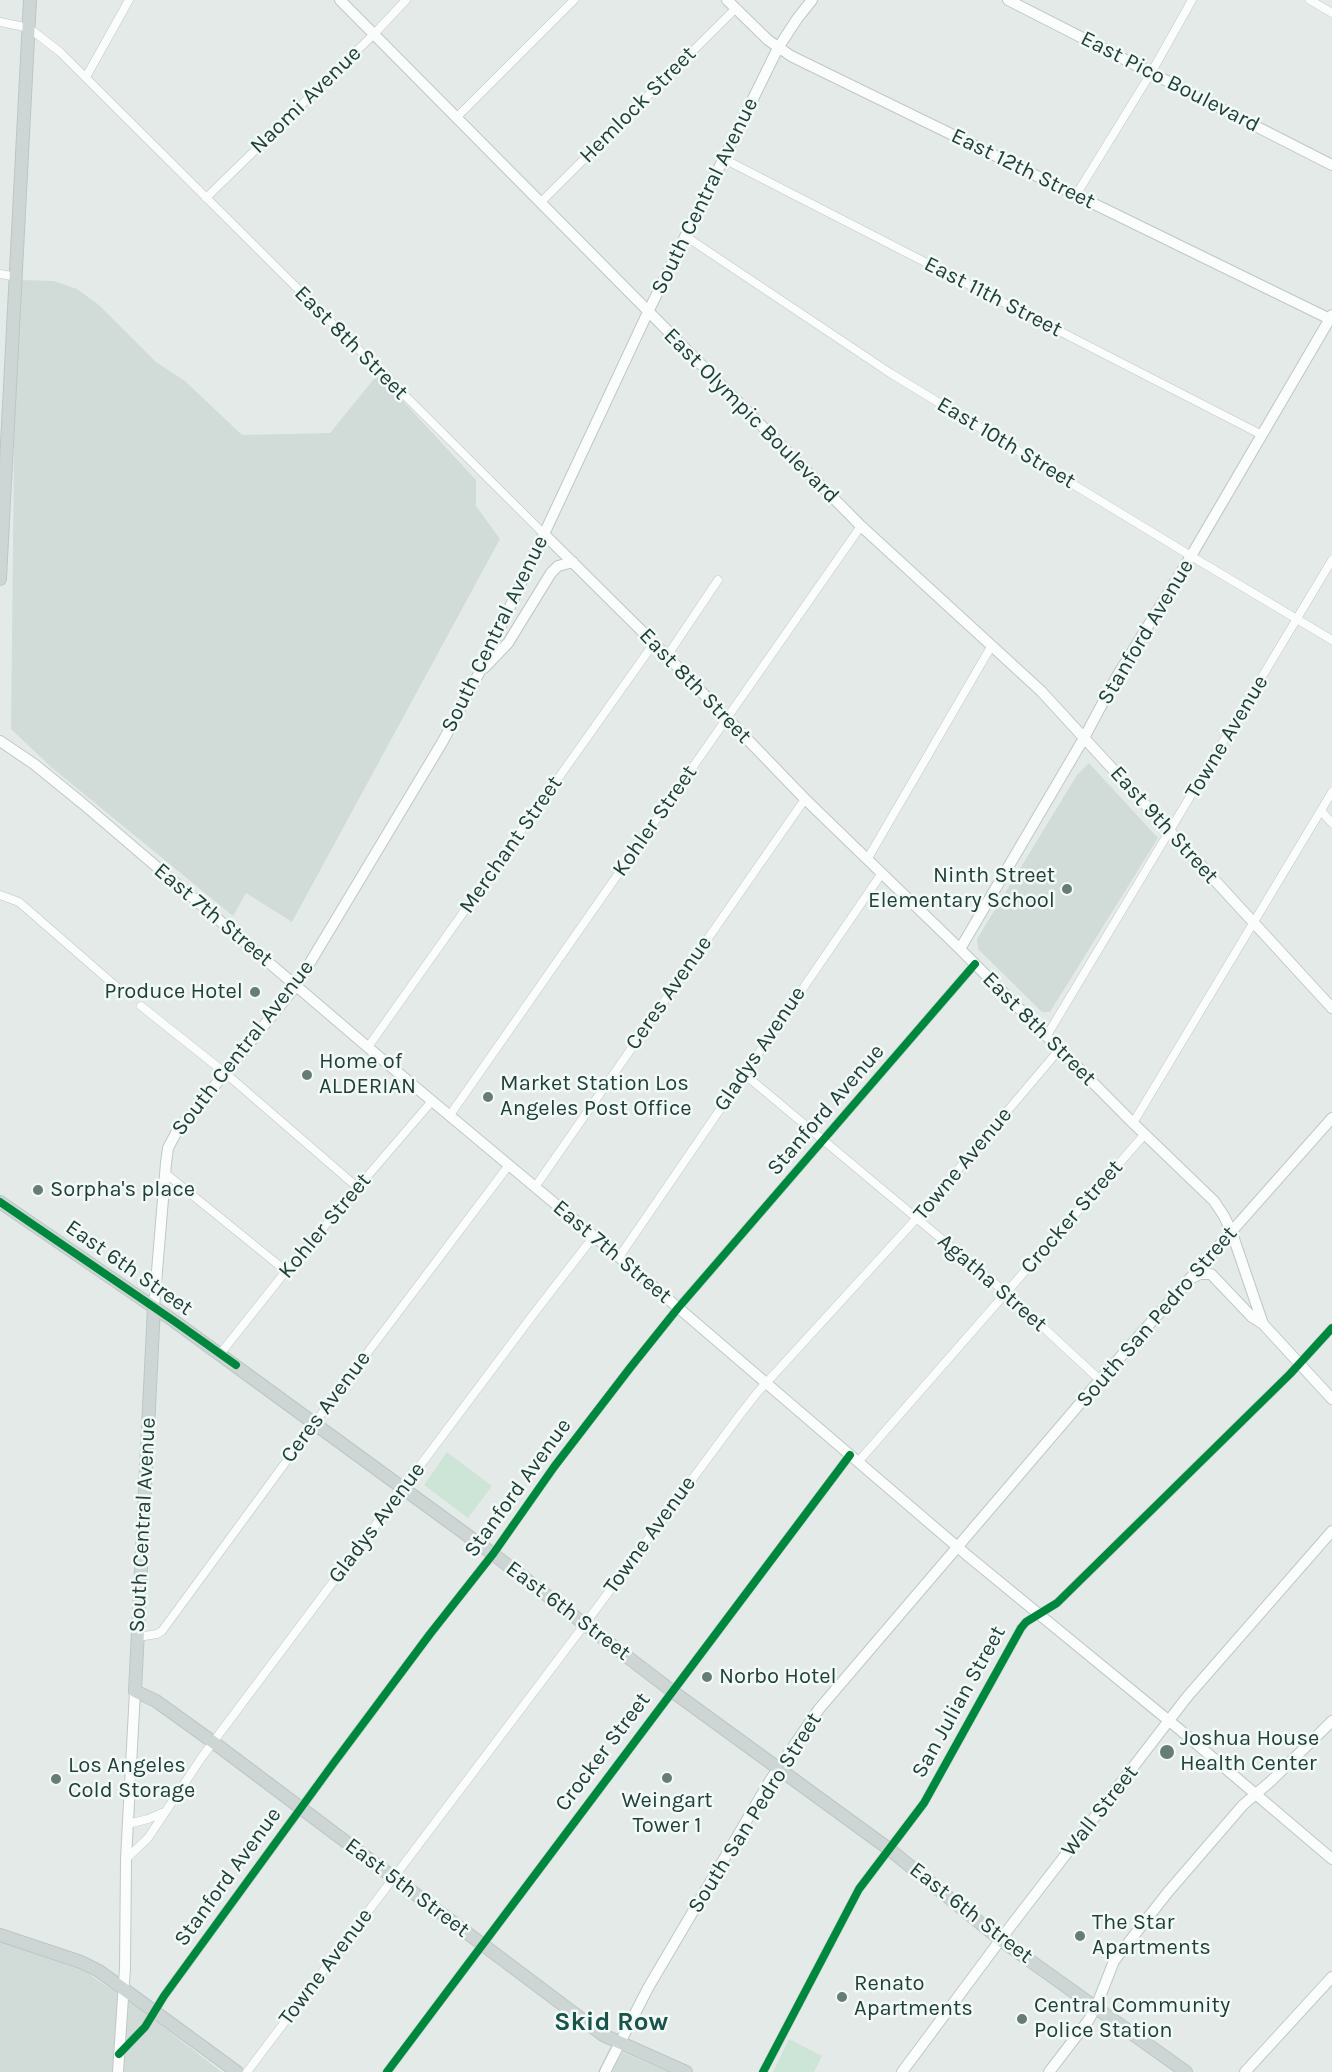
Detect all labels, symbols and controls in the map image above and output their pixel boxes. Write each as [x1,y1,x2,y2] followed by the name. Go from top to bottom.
[1076,25,1264,139] street label: East Pico Boulevard
[245,41,367,159] street label: Naomi Avenue
[574,41,702,169] street label: Hemlock Street
[646,93,764,299] street label: South Central Avenue
[947,123,1099,215] street label: East 12th Street
[920,251,1066,343] street label: East 11th Street
[289,281,413,405] street label: East 8th Street
[658,323,844,509] street label: East Olympic Boulevard
[932,391,1080,495] street label: East 10th Street
[436,531,554,737] street label: South Central Avenue
[1092,554,1200,710] street label: Stanford Avenue
[633,623,757,749] street label: East 8th Street
[1180,670,1274,804] street label: Towne Avenue
[607,760,703,882] street label: Kohler Street
[1104,761,1224,889] street label: East 9th Street
[454,771,568,919] street label: Merchant Street
[148,858,278,972] street label: East 7th Street
[868,863,1055,914] place label: Ninth Street Elementary School
[1060,882,1074,896] marker: Ninth Street Elementary School
[620,931,718,1055] street label: Ceres Avenue
[166,955,320,1141] street label: South Central Avenue
[977,967,1101,1091] street label: East 8th Street
[104,979,243,1005] place label: Produce Hotel
[709,982,811,1116] street label: Gladys Avenue
[248,985,262,999] marker: Produce Hotel
[762,1039,890,1181] street label: Stanford Avenue
[319,1049,416,1100] place label: Home of ALDERIAN
[300,1068,314,1082] marker: Home of ALDERIAN
[500,1071,692,1122] place label: Market Station Los Angeles Post Office
[481,1090,495,1104] marker: Market Station Los Angeles Post Office
[908,1102,1018,1226] street label: Towne Avenue
[1015,1155,1129,1279] street label: Crocker Street
[273,1168,377,1284] street label: Kohler Street
[50,1177,195,1203] place label: Sorpha's place
[31,1183,45,1197] marker: Sorpha's place
[547,1195,677,1309] street label: East 7th Street
[60,1214,198,1322] street label: East 6th Street
[1071,1221,1243,1413] street label: South San Pedro Street
[932,1228,1052,1338] street label: Agatha Street
[275,1346,377,1468] street label: Ceres Avenue
[459,1413,577,1563] street label: Stanford Avenue
[124,1417,162,1633] street label: South Central Avenue
[323,1457,431,1589] street label: Gladys Avenue
[598,1471,702,1599] street label: Towne Avenue
[500,1556,636,1666] street label: East 6th Street
[906,1621,1012,1783] street label: San Julian Street
[719,1664,837,1690] place label: Norbo Hotel
[700,1670,714,1684] marker: Norbo Hotel
[550,1687,656,1817] street label: Crocker Street
[682,1708,828,1918] street label: South San Pedro Street
[1180,1726,1319,1778] place label: Joshua House Health Center
[1158,1743,1176,1761] marker: Joshua House Health Center
[68,1753,195,1804] place label: Los Angeles Cold Storage
[1056,1760,1144,1862] street label: Wall Street
[660,1771,674,1785] marker: Weingart Tower 1
[49,1772,63,1786] marker: Los Angeles Cold Storage
[622,1788,712,1840] place label: Weingart Tower 1
[169,1802,287,1952] street label: Stanford Avenue
[340,1833,474,1943] street label: East 5th Street
[904,1857,1038,1969] street label: East 6th Street
[274,1903,378,2031] street label: Towne Avenue
[1092,1910,1211,1962] place label: The Star Apartments
[1073,1929,1087,1943] marker: The Star Apartments
[854,1971,973,2023] place label: Renato Apartments
[835,1990,849,2004] marker: Renato Apartments
[1034,1993,1230,2044] place label: Central Community Police Station
[554,2007,668,2039] district label: Skid Row
[1015,2012,1029,2026] marker: Central Community Police Station

